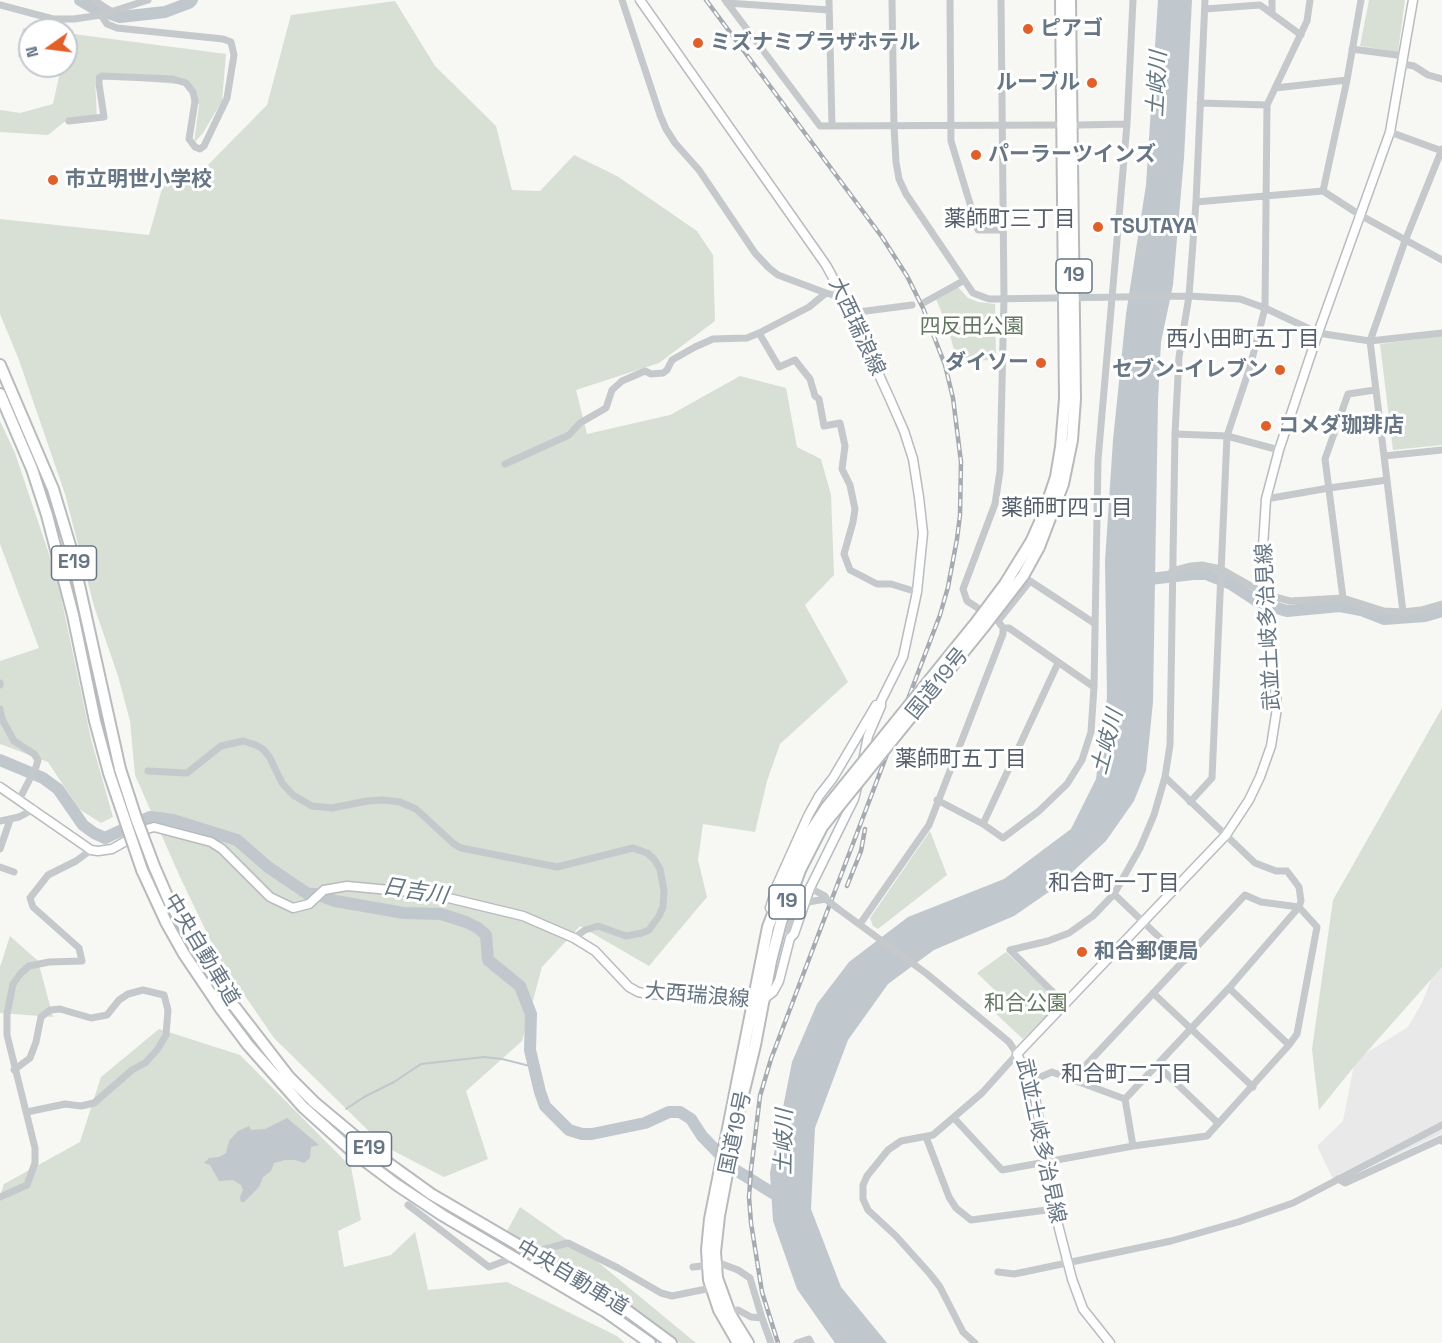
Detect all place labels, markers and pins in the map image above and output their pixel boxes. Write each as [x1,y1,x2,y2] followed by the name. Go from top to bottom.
[1040,16,1103,42] place label: ピアゴ
[1021,22,1035,36] marker: ピアゴ
[710,30,920,56] place label: ミズナミプラザホテル
[691,36,705,50] marker: ミズナミプラザホテル
[996,70,1080,96] place label: ルーブル
[1085,76,1099,90] marker: ルーブル
[988,142,1156,168] place label: パーラーツインズ
[969,148,983,162] marker: パーラーツインズ
[65,167,212,193] place label: 市立明世小学校
[46,173,60,187] marker: 市立明世小学校
[1110,214,1197,240] place label: TSUTAYA
[1091,220,1105,234] marker: TSUTAYA
[945,350,1029,376] place label: ダイソー
[1034,356,1048,370] marker: ダイソー
[1112,357,1268,383] place label: セブン-イレブン
[1273,363,1287,377] marker: セブン-イレブン
[1278,413,1404,439] place label: コメダ珈琲店
[1259,419,1273,433] marker: コメダ珈琲店
[1094,939,1199,965] place label: 和合郵便局
[1075,945,1089,959] marker: 和合郵便局

